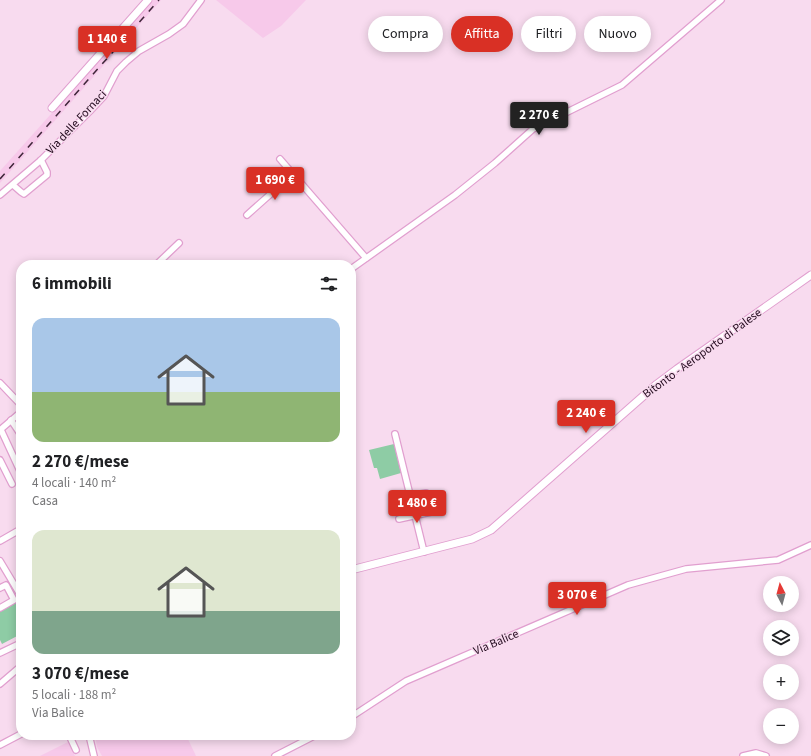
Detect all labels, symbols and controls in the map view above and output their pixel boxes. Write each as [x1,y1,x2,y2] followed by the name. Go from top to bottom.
[368,16,443,52] chip: Compra
[451,16,513,52] chip: Affitta
[521,16,576,52] chip: Filtri
[584,16,651,52] chip: Nuovo
[70,26,144,60] pin: 1 140 €
[87,30,127,48] text: 1 140 €
[42,86,111,158] street label: Via delle Fornaci
[502,102,576,136] pin: 2 270 €
[519,106,559,124] text: 2 270 €
[238,167,312,201] pin: 1 690 €
[255,171,295,189] text: 1 690 €
[32,272,112,296] text: 6 immobili
[318,273,340,295] icon: filters
[639,304,765,402] street label: Bitonto - Aeroporto di Palese
[150,344,222,416] icon: home
[549,400,623,434] pin: 2 240 €
[566,404,606,422] text: 2 240 €
[32,450,129,474] text: 2 270 €/mese
[32,474,116,492] text: 4 locali · 140 m²
[380,490,454,524] pin: 1 480 €
[32,492,58,510] text: Casa
[397,494,437,512] text: 1 480 €
[150,556,222,628] icon: home
[763,576,799,612] north arrow
[763,576,799,744] map controls
[540,582,614,616] pin: 3 070 €
[557,586,597,604] text: 3 070 €
[763,620,799,656] button: layers
[471,625,522,660] street label: Via Balice
[32,662,129,686] text: 3 070 €/mese
[763,664,799,700] button: +
[32,686,116,704] text: 5 locali · 188 m²
[32,704,84,722] text: Via Balice
[763,708,799,744] button: −

